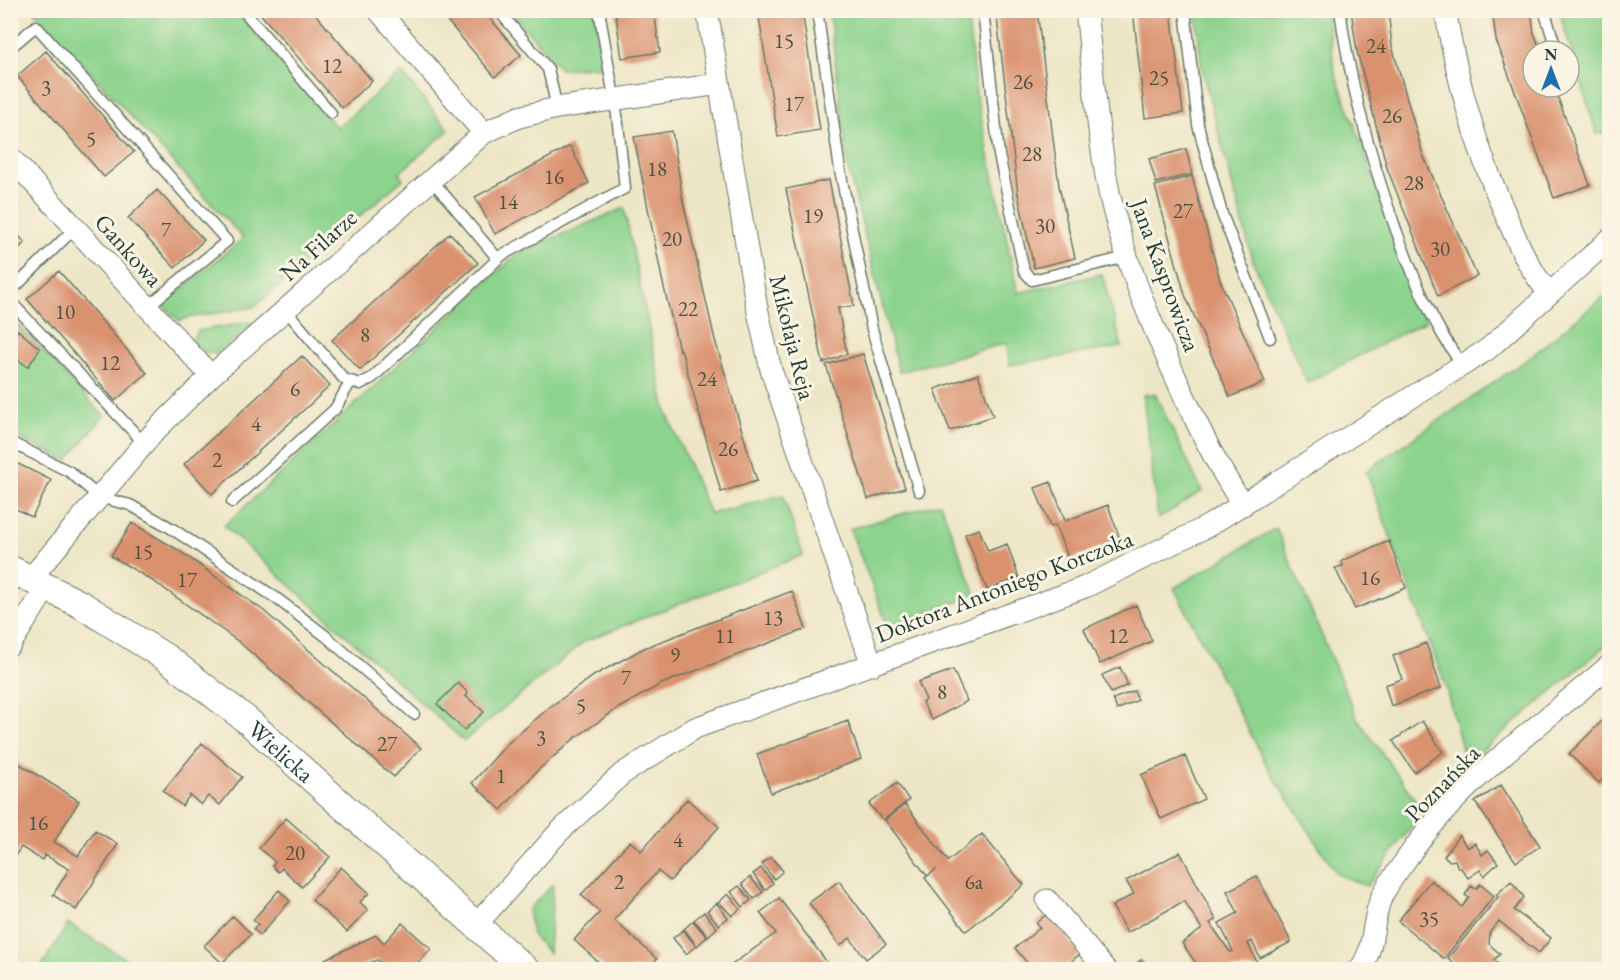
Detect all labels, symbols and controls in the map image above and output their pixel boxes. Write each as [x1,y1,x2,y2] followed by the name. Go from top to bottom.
[774,27,794,54] house number: 15
[1366,32,1387,59] house number: 24
[1521,39,1581,99] north arrow
[1545,44,1558,65] text: N
[322,52,342,79] house number: 12
[1149,64,1169,91] house number: 25
[1013,68,1033,95] house number: 26
[41,74,51,101] house number: 3
[784,90,805,117] house number: 17
[1382,102,1402,129] house number: 26
[86,125,96,152] house number: 5
[1022,140,1042,167] house number: 28
[647,155,667,182] house number: 18
[544,163,564,190] house number: 16
[1404,169,1424,196] house number: 28
[498,188,519,215] house number: 14
[1123,192,1208,356] street label: Jana Kasprowicza
[1173,197,1194,224] house number: 27
[273,202,363,288] street label: Na Filarze
[803,202,823,229] house number: 19
[88,207,170,293] street label: Gankowa
[1035,212,1055,239] house number: 30
[161,216,172,243] house number: 7
[662,225,682,252] house number: 20
[1430,235,1450,262] house number: 30
[763,271,824,403] street label: Mikołaja Reja
[678,295,698,322] house number: 22
[55,298,75,325] house number: 10
[360,321,370,348] house number: 8
[100,349,120,376] house number: 12
[697,365,718,392] house number: 24
[290,375,300,402] house number: 6
[251,410,262,437] house number: 4
[718,435,738,462] house number: 26
[212,446,222,473] house number: 2
[871,522,1137,649] street label: Doktora Antoniego Korczoka
[133,538,153,565] house number: 15
[1360,564,1380,591] house number: 16
[177,566,198,593] house number: 17
[763,604,783,631] house number: 13
[715,622,735,649] house number: 11
[1108,622,1128,649] house number: 12
[670,641,680,668] house number: 9
[621,664,632,691] house number: 7
[937,678,947,705] house number: 8
[576,692,586,719] house number: 5
[242,713,321,789] street label: Wielicka
[536,724,546,751] house number: 3
[377,730,398,757] house number: 27
[1397,737,1487,828] street label: Poznańska
[496,762,506,789] house number: 1
[28,809,48,836] house number: 16
[673,826,684,853] house number: 4
[285,839,305,866] house number: 20
[614,868,624,895] house number: 2
[965,868,984,895] house number: 6a
[1419,905,1439,932] house number: 35

